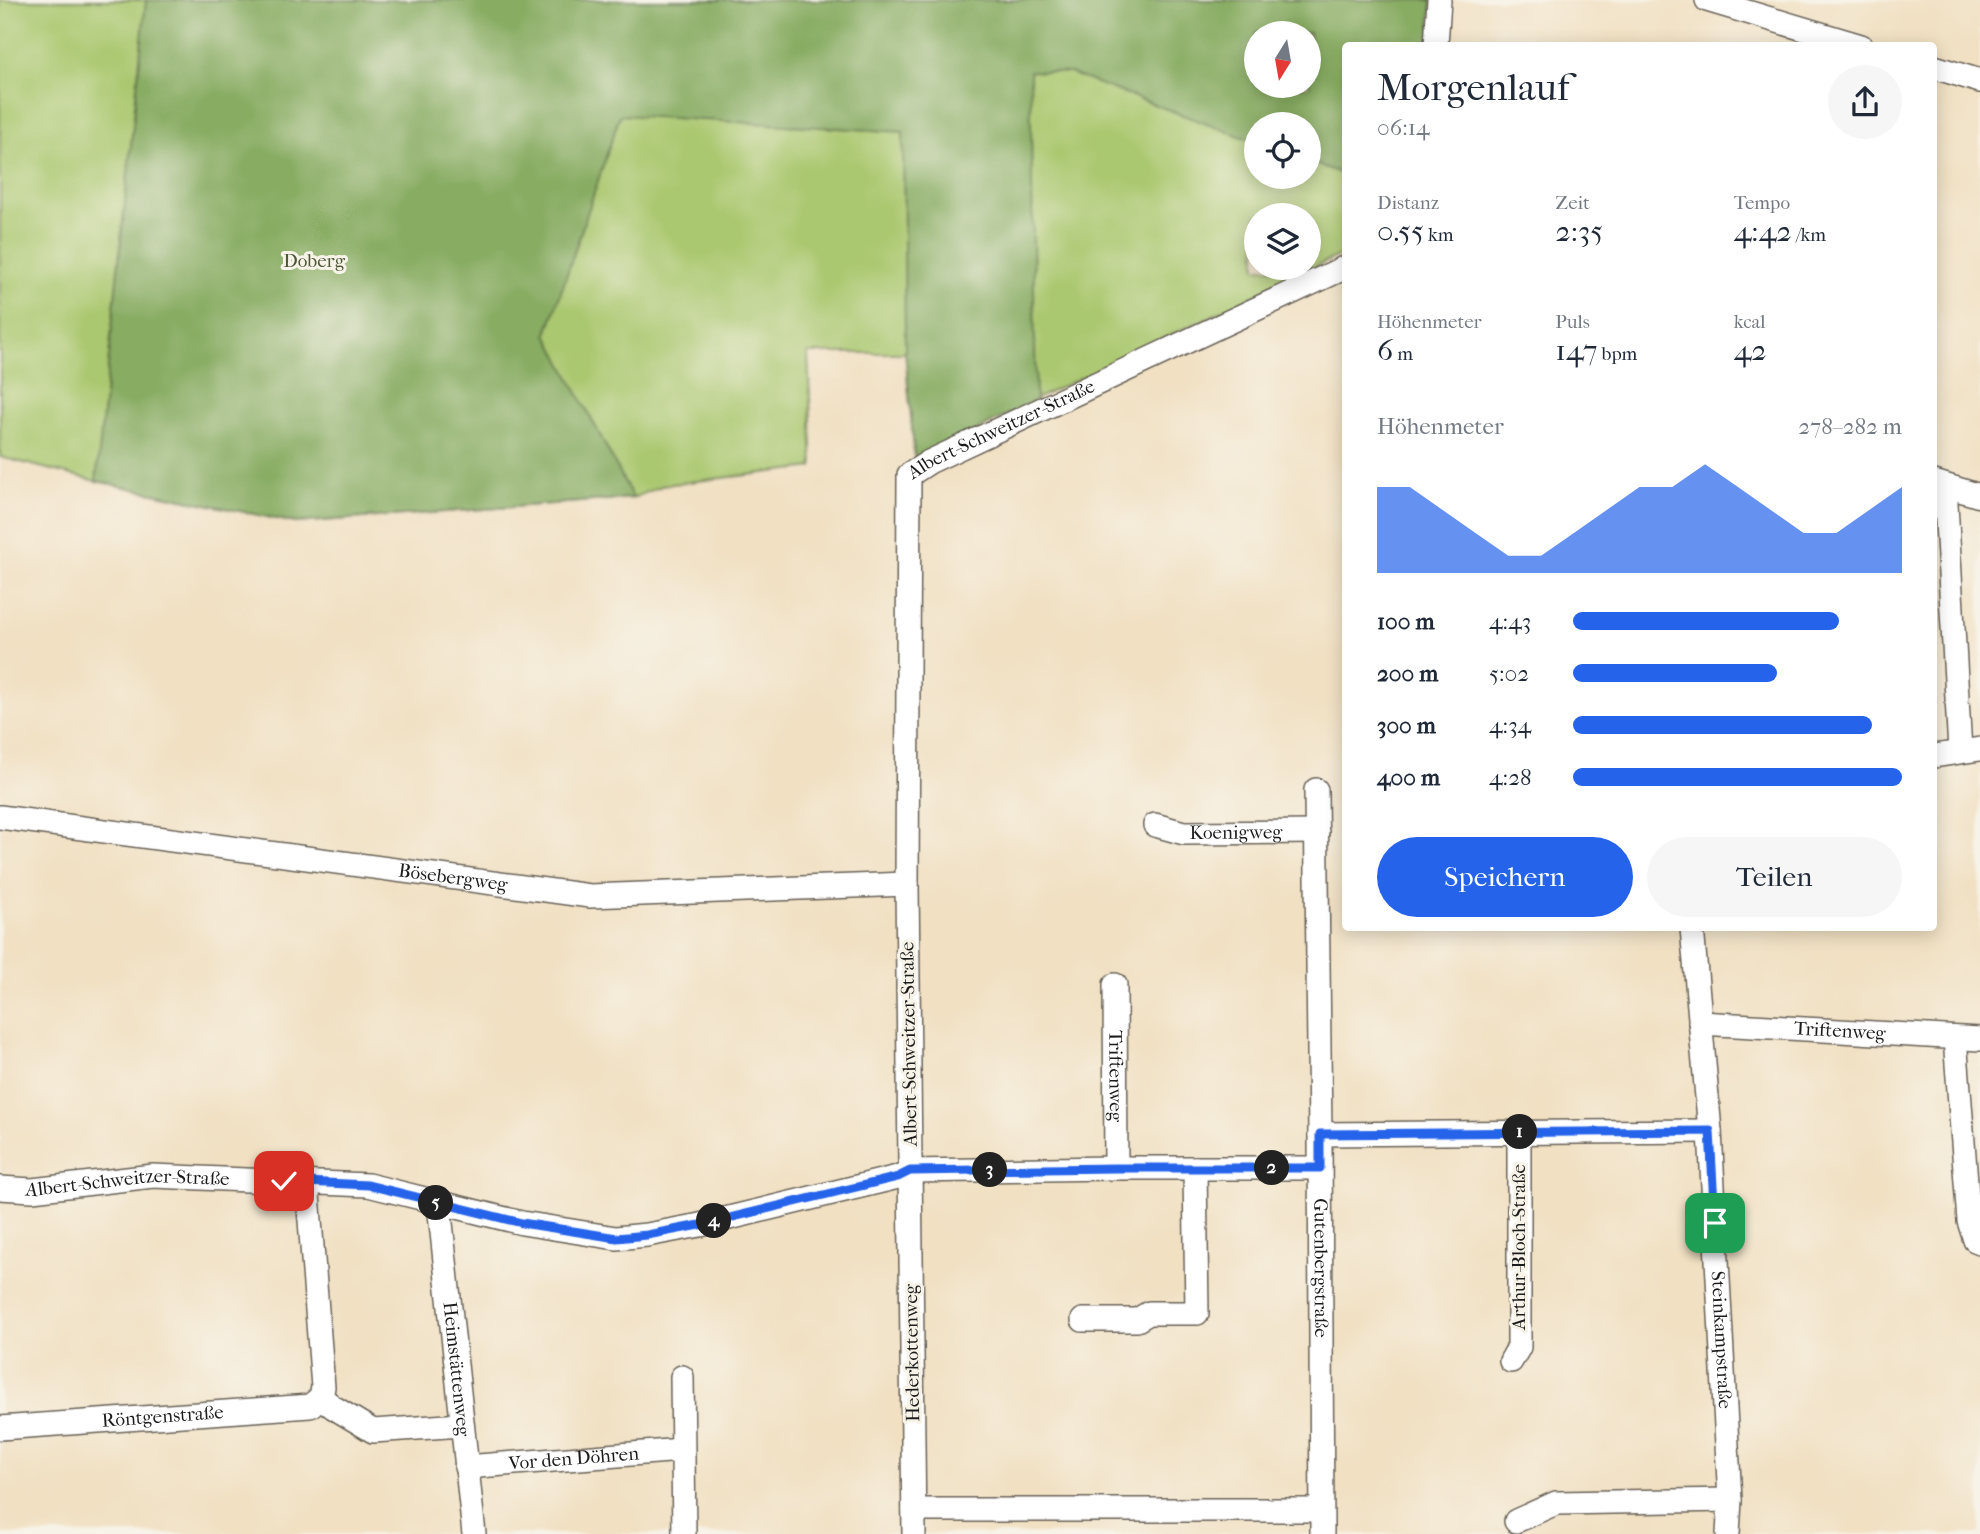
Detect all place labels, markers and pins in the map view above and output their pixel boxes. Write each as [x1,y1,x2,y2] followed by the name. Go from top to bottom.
[1502,1114,1538,1150] pin: 1
[1254,1150,1290,1186] pin: 2
[254,1151,314,1211] pin
[972,1152,1007,1188] pin: 3
[418,1186,453,1220] pin: 5
[1685,1193,1745,1253] pin
[696,1204,732,1238] pin: 4

